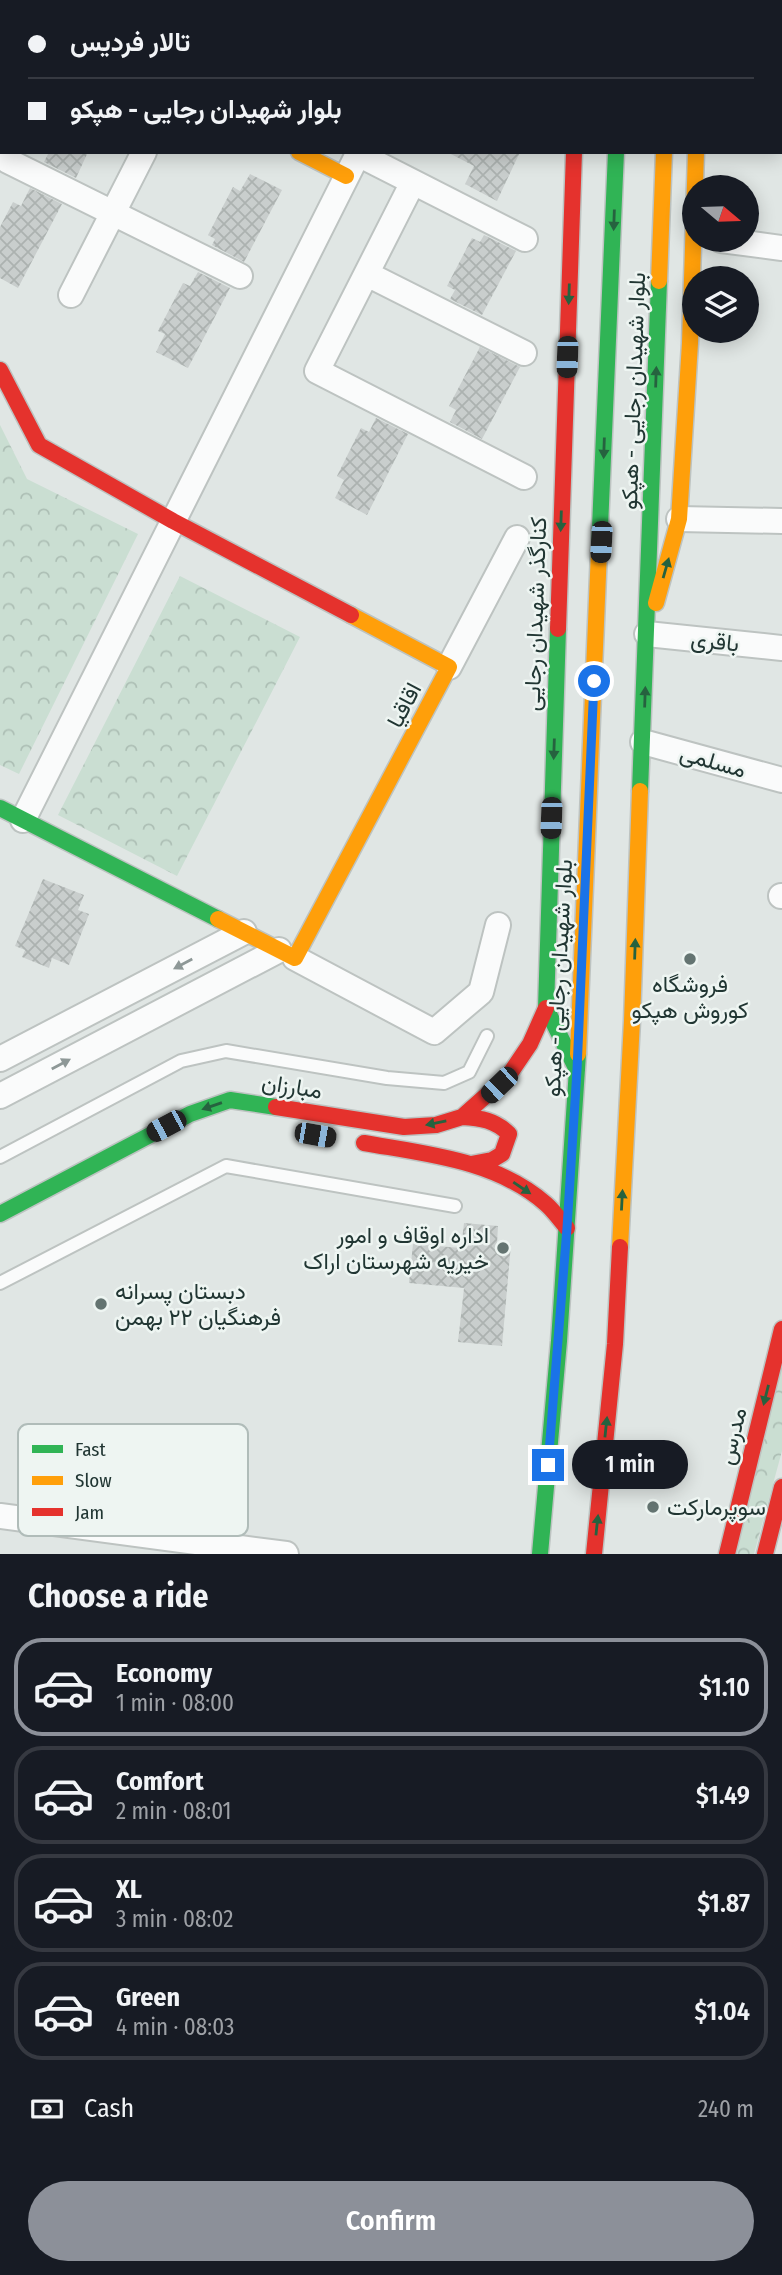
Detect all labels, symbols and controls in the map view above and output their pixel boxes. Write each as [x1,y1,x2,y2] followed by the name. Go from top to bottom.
[70,27,190,58] text: تالار فردیس
[70,94,342,125] text: بلوار شهیدان رجایی - هپکو
[682,175,760,252] north arrow
[682,175,759,343] map controls
[608,210,619,232] one-way arrow
[682,266,759,343] button: layers
[615,272,653,510] street label: بلوار شهیدان رجایی - هپکو
[563,283,575,305] one-way arrow
[556,336,579,378] car
[650,366,661,388] one-way arrow
[599,437,610,459] one-way arrow
[556,511,567,533] one-way arrow
[518,516,553,712] street label: کنارگذر شهیدان رجایی
[590,520,613,564] car
[661,557,671,578] one-way arrow
[689,625,741,658] street label: باقری
[578,665,610,697] route start
[381,678,427,732] street label: اقاقیا
[639,686,650,708] one-way arrow
[548,738,559,760] one-way arrow
[677,738,749,784] street label: مسلمی
[540,797,563,839] car
[538,859,580,1098] street label: بلوار شهیدان رجایی - هپکو
[630,937,641,959] one-way arrow
[682,951,698,967] marker: فروشگاه کوروش هپکو
[173,958,193,969] one-way arrow
[631,970,749,1026] place label: فروشگاه کوروش هپکو
[51,1058,70,1070] one-way arrow
[477,1063,522,1107] car
[260,1067,324,1106] street label: مبارزان
[202,1101,223,1112] one-way arrow
[143,1107,190,1145] car
[425,1118,447,1129] one-way arrow
[293,1121,338,1149] car
[513,1181,532,1194] one-way arrow
[617,1189,628,1211] one-way arrow
[303,1221,489,1276] place label: اداره اوقاف و امور خیریه شهرستان اراک
[495,1240,511,1256] marker: اداره اوقاف و امور خیریه شهرستان اراک
[115,1277,281,1332] place label: دبستان پسرانه فرهنگیان ۲۲ بهمن
[93,1296,109,1312] marker: دبستان پسرانه فرهنگیان ۲۲ بهمن
[760,1384,771,1406] one-way arrow
[711,1405,754,1468] street label: مدرس
[601,1416,612,1438] one-way arrow
[18,1424,248,1536] legend
[75,1438,106,1461] text: Fast
[572,1440,688,1490] callout: 1 min
[532,1449,564,1481] route end
[605,1450,655,1478] text: 1 min
[75,1469,112,1492] text: Slow
[667,1493,766,1523] place label: سوپرمارکت
[645,1499,661,1515] marker: سوپرمارکت
[75,1501,104,1524] text: Jam
[591,1513,602,1535] one-way arrow
[28,1577,209,1615] text: Choose a ride
[32,1656,95,1719] icon: car
[116,1658,212,1689] text: Economy
[699,1672,750,1703] text: $1.10
[116,1689,234,1717] text: 1 min · 08:00
[32,1764,95,1827] icon: car
[116,1766,204,1797] text: Comfort
[696,1780,750,1811] text: $1.49
[116,1797,232,1825] text: 2 min · 08:01
[32,1872,95,1935] icon: car
[116,1874,142,1905] text: XL
[697,1888,750,1919] text: $1.87
[116,1905,233,1933] text: 3 min · 08:02
[32,1980,95,2043] icon: car
[116,1982,180,2013] text: Green
[694,1996,750,2027] text: $1.04
[116,2013,234,2041] text: 4 min · 08:03
[28,2090,66,2128] icon: cash
[84,2093,134,2124] text: Cash
[698,2095,754,2123] text: 240 m
[28,2181,754,2261] button: Confirm

